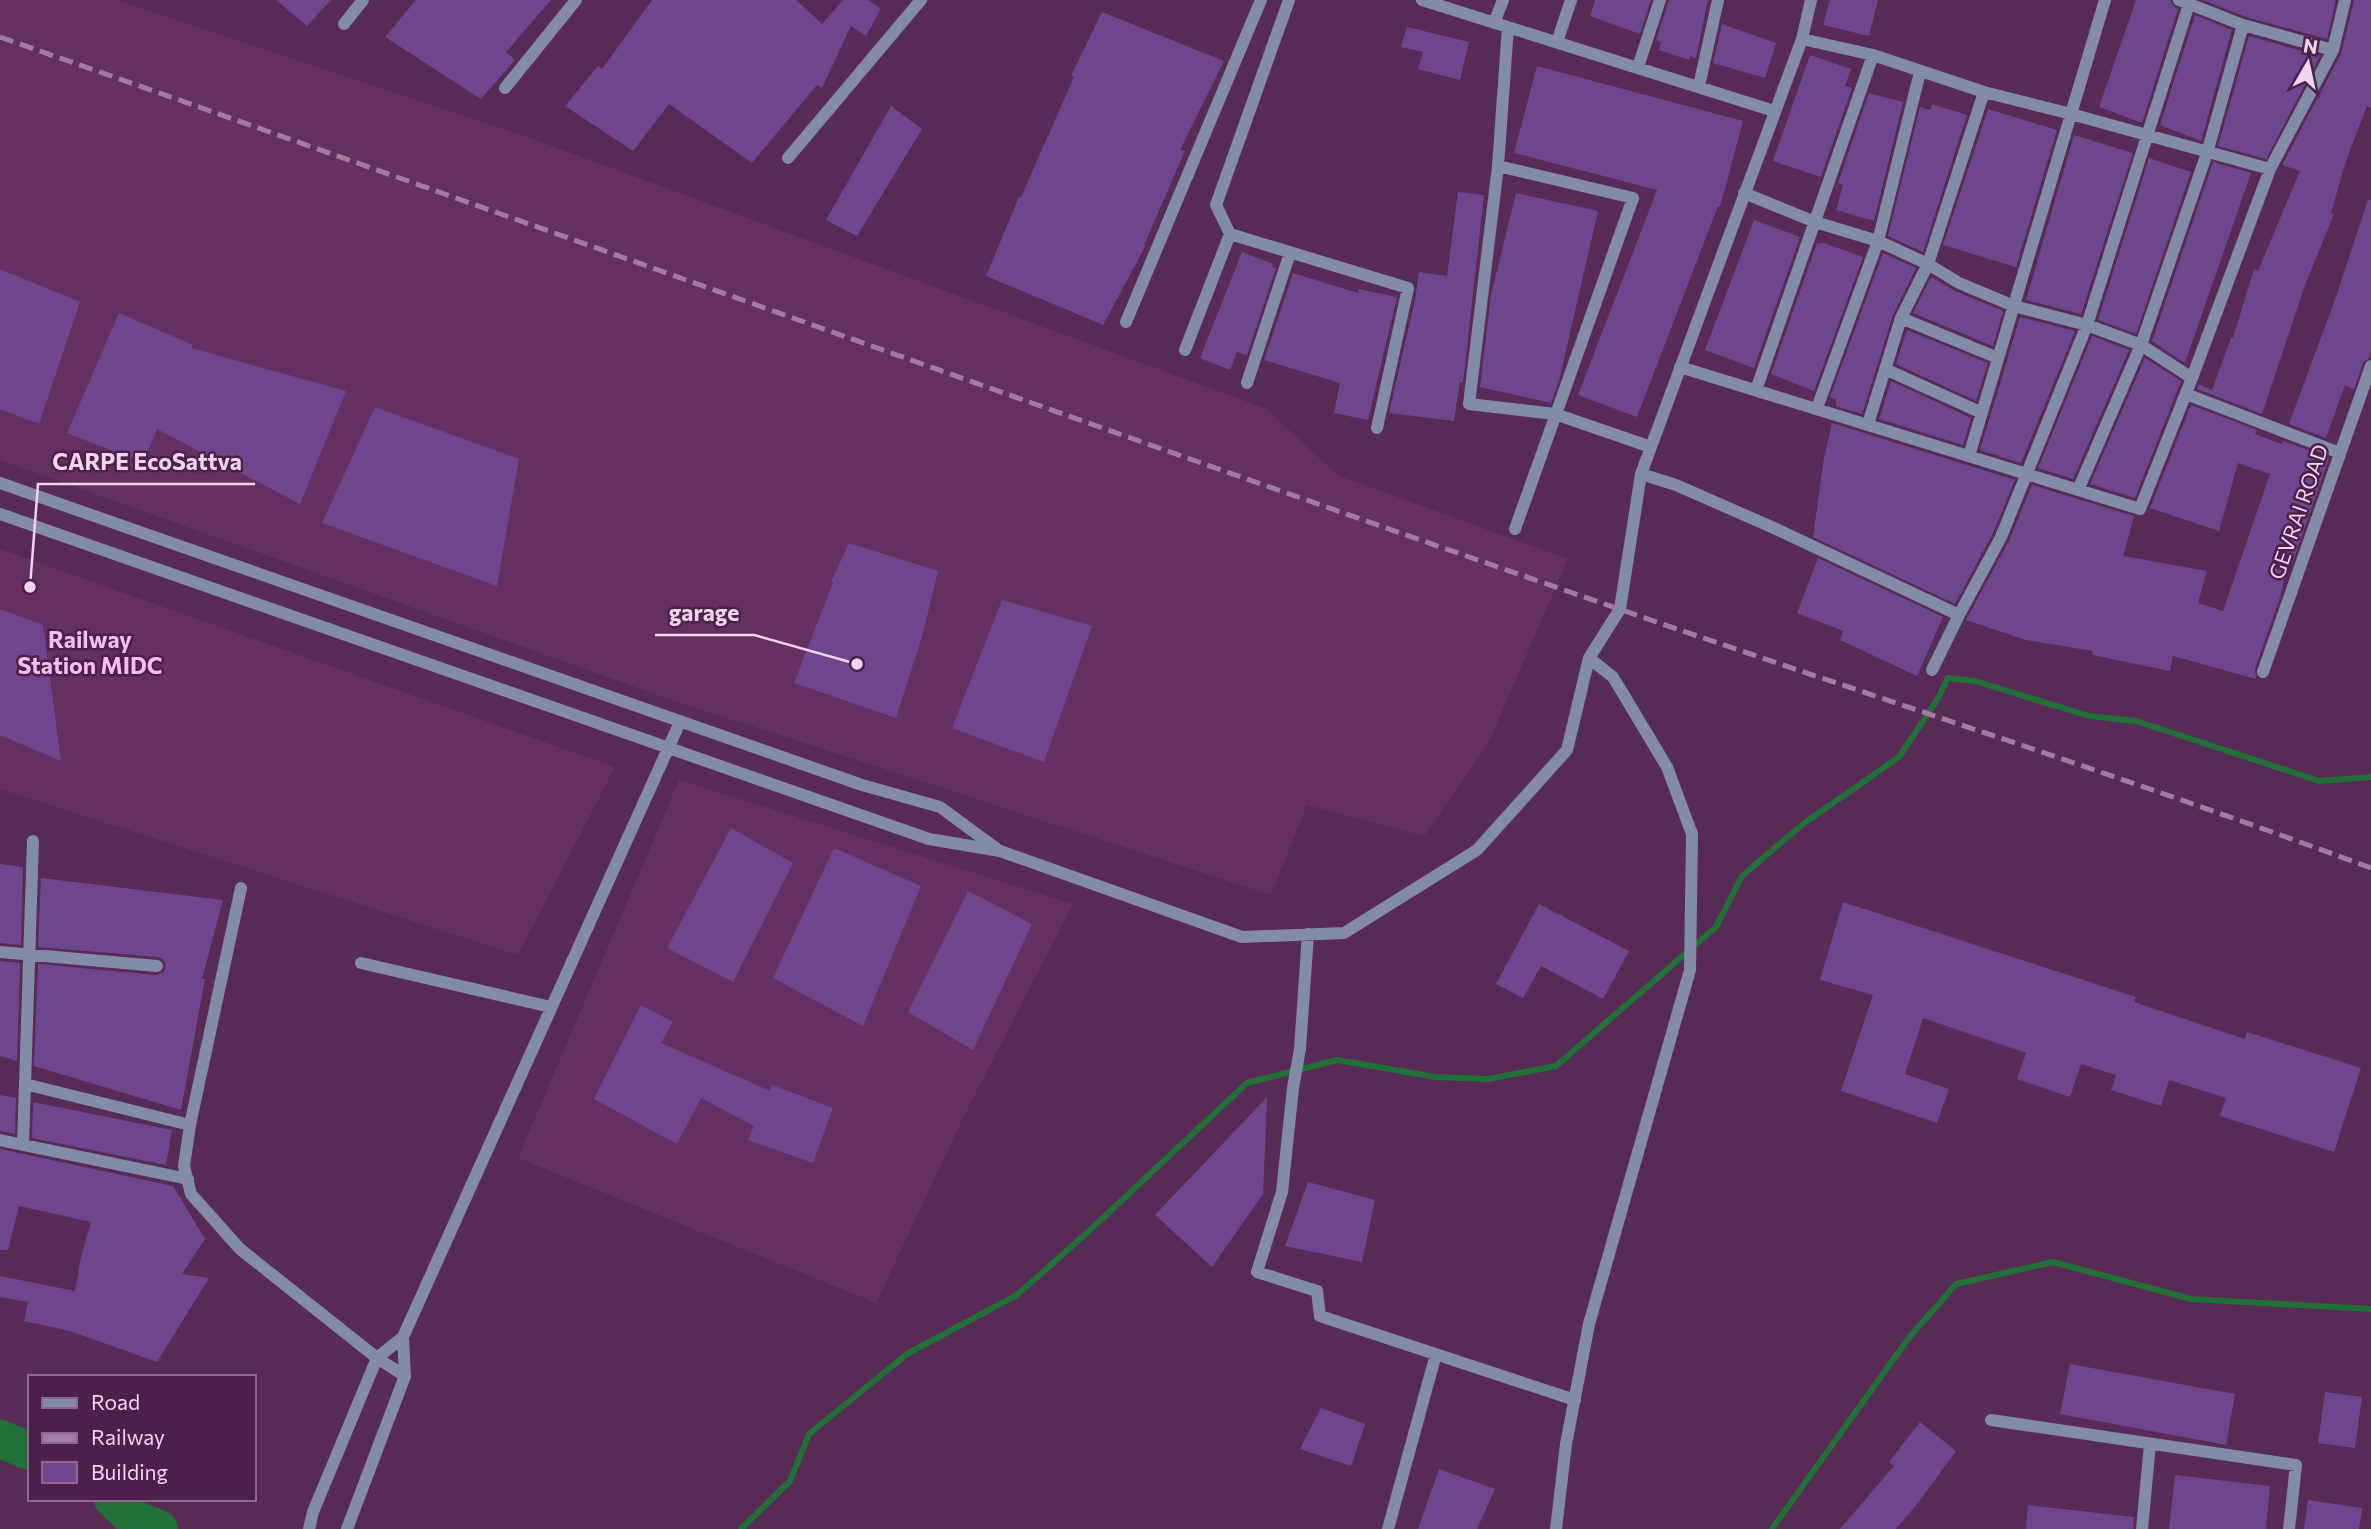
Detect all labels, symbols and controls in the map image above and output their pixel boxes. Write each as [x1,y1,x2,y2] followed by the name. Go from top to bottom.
[2273,28,2343,98] north arrow
[2302,33,2320,58] text: N
[38,440,255,484] callout: CARPE EcoSattva
[2263,441,2332,582] street label: GEVRAI ROAD
[52,447,242,475] text: CARPE EcoSattva
[655,591,754,635] callout: garage
[669,598,739,626] text: garage
[18,625,162,679] district label: Railway Station MIDC
[28,1375,256,1501] legend
[91,1389,140,1414] text: Road
[91,1424,165,1449] text: Railway
[91,1459,168,1484] text: Building

